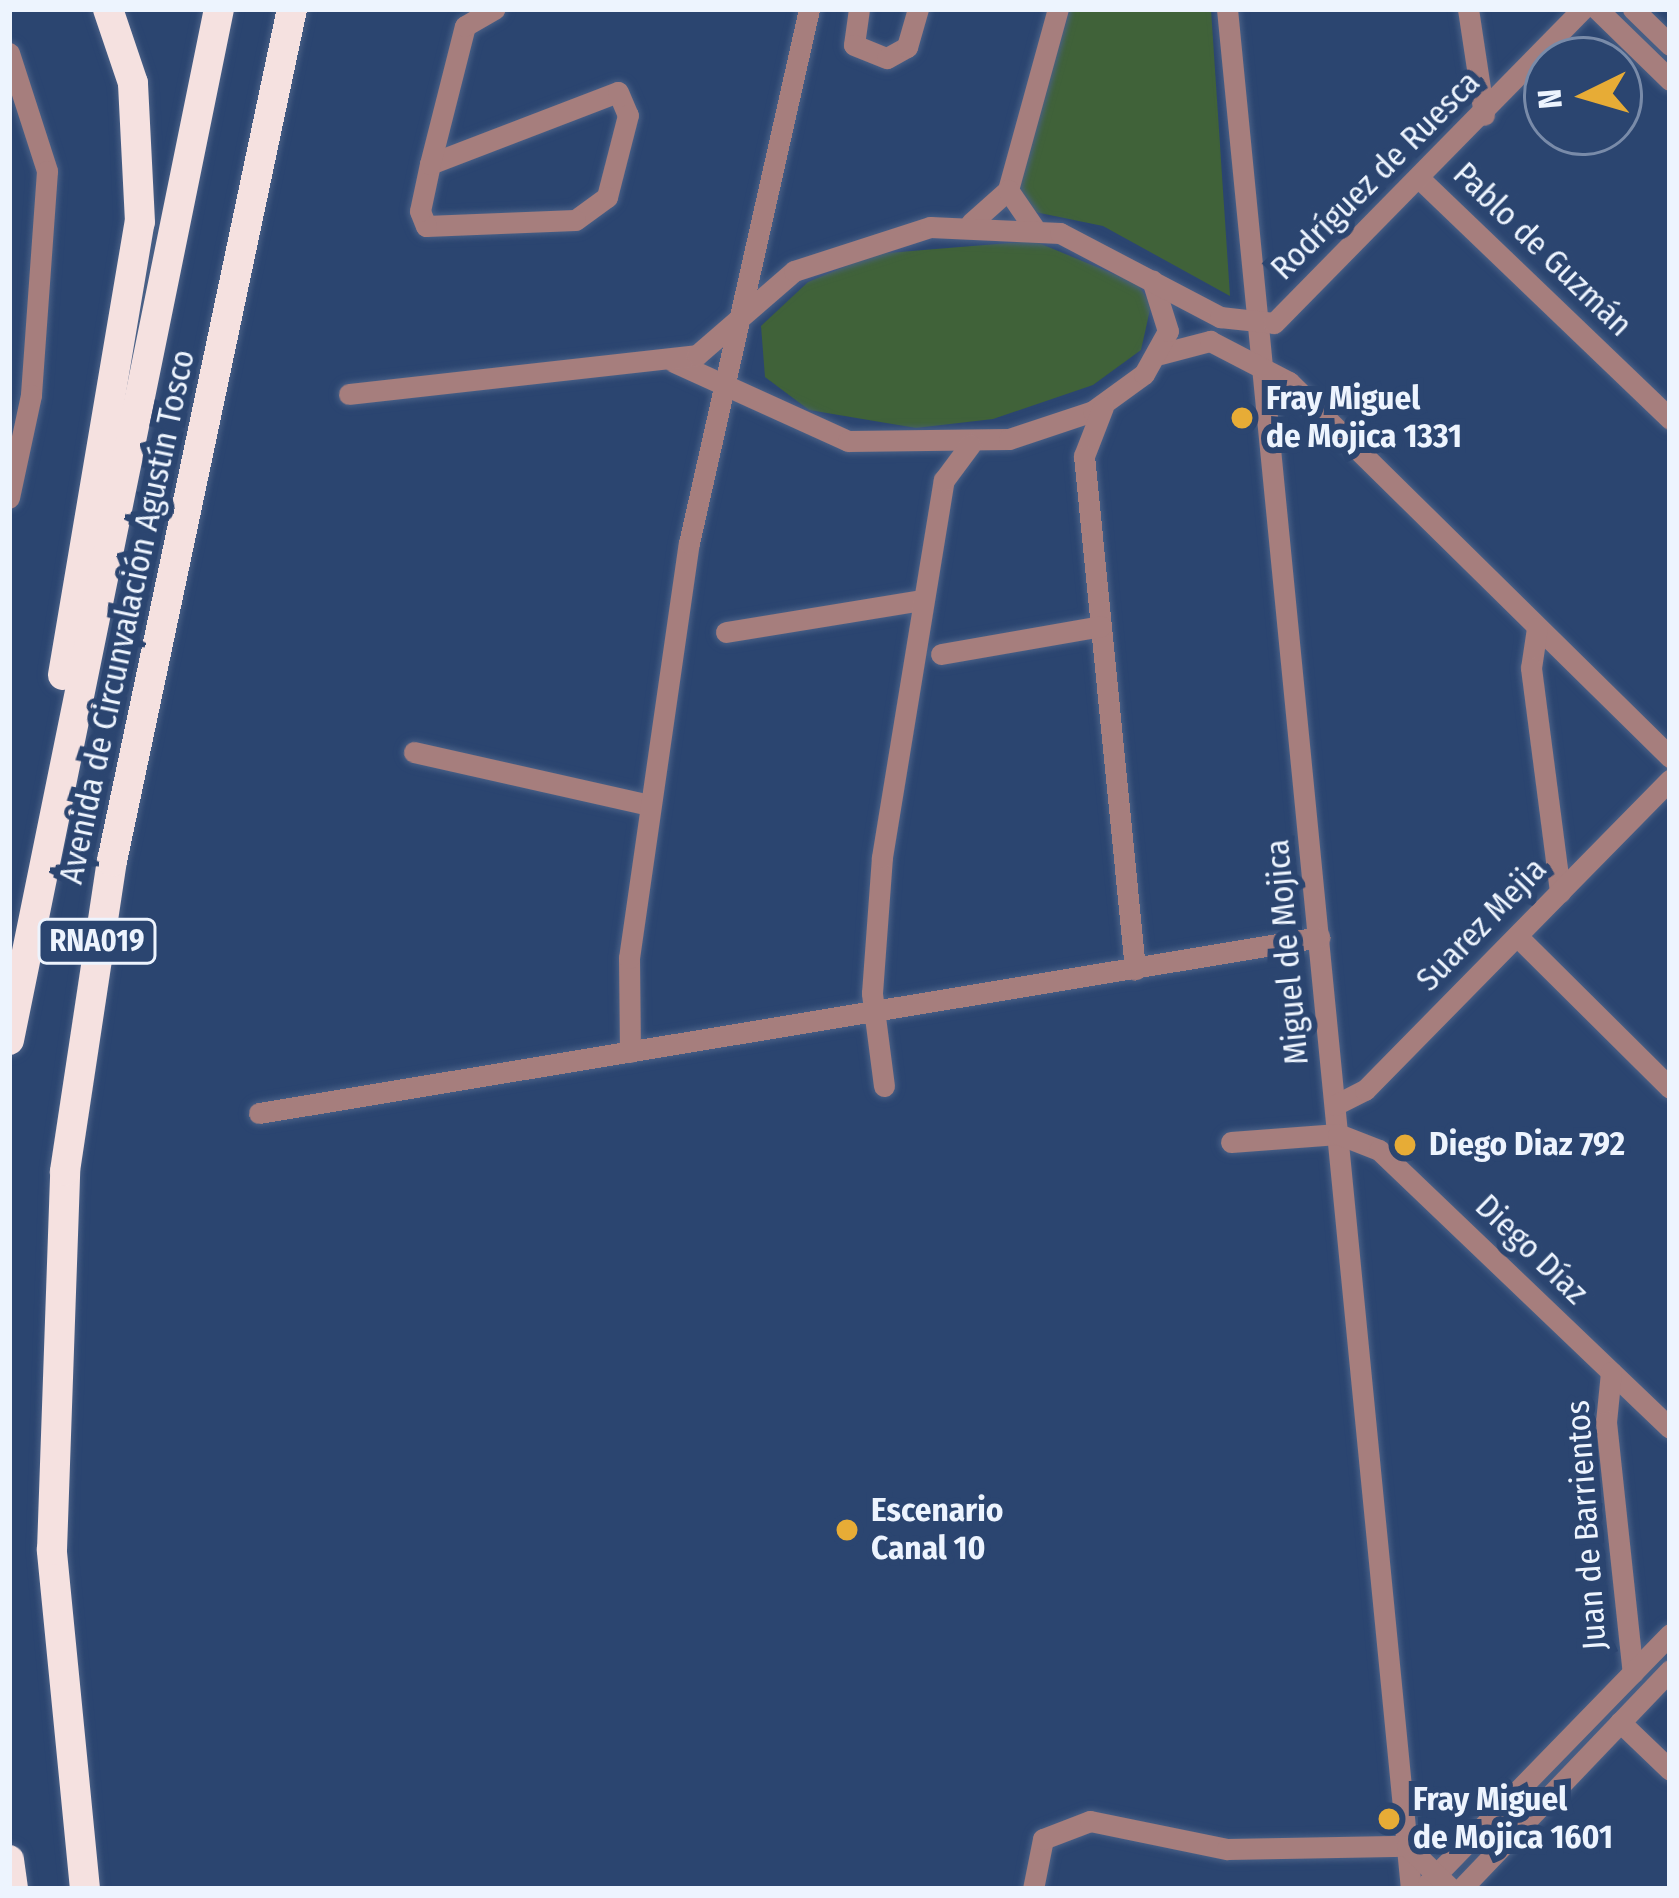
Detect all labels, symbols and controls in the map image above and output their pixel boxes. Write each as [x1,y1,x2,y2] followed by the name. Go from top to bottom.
[1523,36,1643,156] north arrow
[1263,63,1489,289] street label: Rodríguez de Ruesca
[1529,87,1571,110] text: N
[1445,155,1639,345] street label: Pablo de Guzmán
[52,346,204,888] street label: Avenida de Circunvalación Agustín Tosco
[1266,379,1462,457] place label: Fray Miguel de Mojica 1331
[1229,405,1255,431] marker: Fray Miguel de Mojica 1331
[1258,838,1318,1066] street label: Miguel de Mojica
[1409,850,1555,1000] street label: Suarez Mejia
[37,917,157,965] road number: RNA019
[1429,1125,1625,1165] place label: Diego Diaz 792
[1392,1132,1418,1158] marker: Diego Diaz 792
[1467,1187,1595,1313] street label: Diego Díaz
[1559,1399,1615,1651] street label: Juan de Barrientos
[871,1491,1003,1569] place label: Escenario Canal 10
[834,1517,860,1543] marker: Escenario Canal 10
[1413,1780,1613,1858] place label: Fray Miguel de Mojica 1601
[1376,1806,1402,1832] marker: Fray Miguel de Mojica 1601

